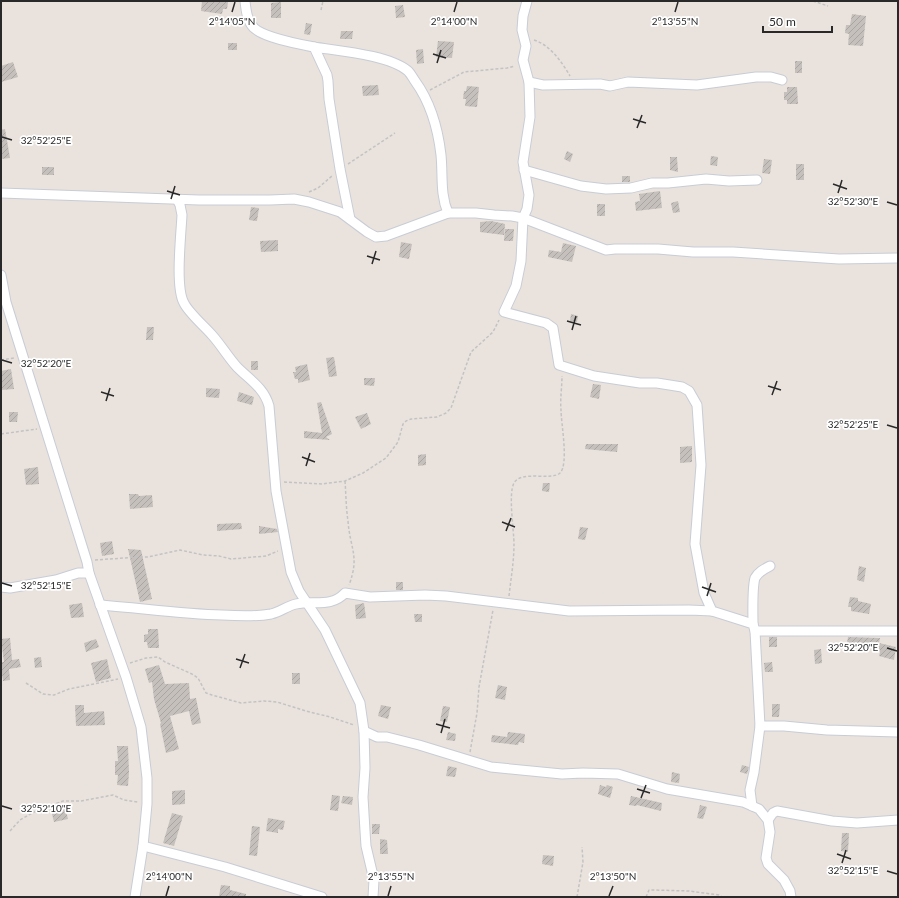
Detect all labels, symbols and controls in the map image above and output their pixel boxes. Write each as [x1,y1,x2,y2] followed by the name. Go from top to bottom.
[763,8,832,34] scale bar
[769,14,796,29] text: 50 m
[209,15,255,27] text: 2°14'05"N
[431,15,477,27] text: 2°14'00"N
[652,15,698,27] text: 2°13'55"N
[21,134,71,146] text: 32°52'25"E
[828,195,878,207] text: 32°52'30"E
[21,357,71,369] text: 32°52'20"E
[828,418,878,430] text: 32°52'25"E
[21,579,71,591] text: 32°52'15"E
[828,641,878,653] text: 32°52'20"E
[21,802,71,814] text: 32°52'10"E
[828,864,878,876] text: 32°52'15"E
[146,870,192,882] text: 2°14'00"N
[368,870,414,882] text: 2°13'55"N
[590,870,636,882] text: 2°13'50"N

